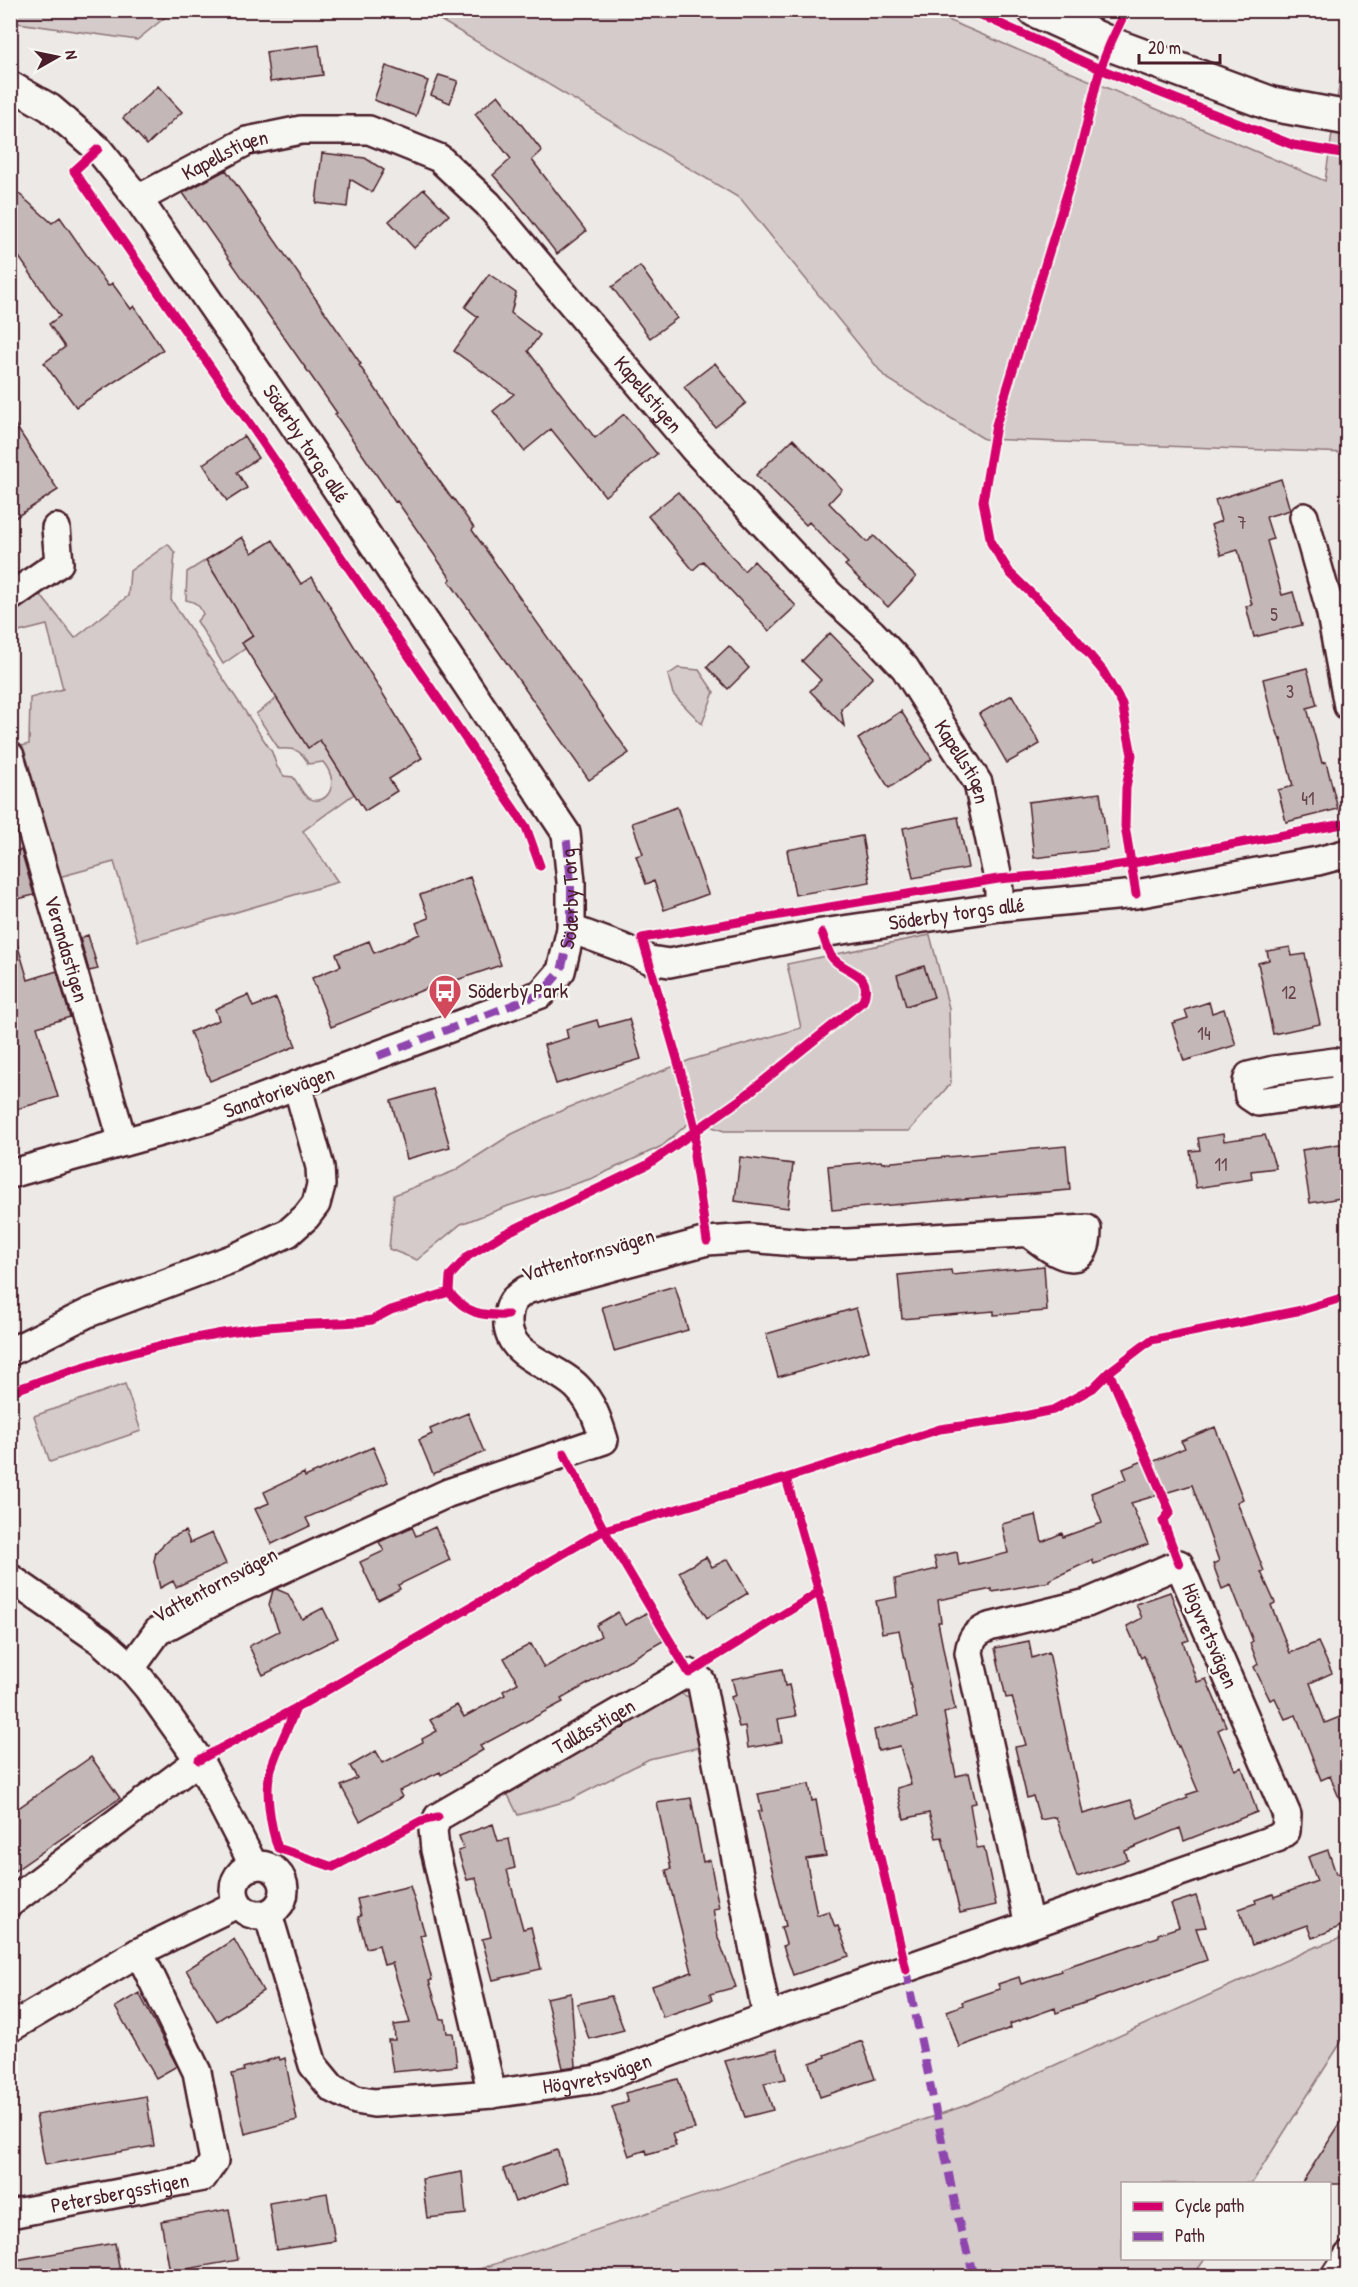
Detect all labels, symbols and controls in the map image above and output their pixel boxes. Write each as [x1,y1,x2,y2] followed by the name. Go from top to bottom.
[27,27,87,87] north arrow
[1139,27,1220,65] scale bar
[1148,35,1181,60] text: 20 m
[60,49,83,61] text: N
[176,122,270,187] street label: Kapellstigen
[608,349,690,439] street label: Kapellstigen
[256,378,357,508] street label: Söderby torgs allé
[1238,510,1247,535] house number: 7
[1270,602,1278,627] house number: 5
[1286,679,1294,704] house number: 3
[927,714,997,806] street label: Kapellstigen
[1301,786,1315,811] house number: 41
[552,847,585,952] street label: Söderby Torg
[887,890,1026,937] street label: Söderby torgs allé
[38,892,96,1005] street label: Verandastigen
[427,973,463,1020] bus stop icon: Söderby Park
[468,976,569,1005] place label: Söderby Park
[1282,980,1297,1005] house number: 12
[1197,1021,1211,1046] house number: 14
[219,1058,338,1125] street label: Sanatorievägen
[1214,1152,1228,1177] house number: 11
[518,1221,658,1288] street label: Vattentornsvägen
[147,1539,282,1630] street label: Vattentornsvägen
[1175,1579,1246,1693] street label: Högvretsvägen
[547,1691,640,1761] street label: Tallåsstigen
[541,2045,655,2101] street label: Högvretsvägen
[48,2165,191,2220] street label: Petersbergsstigen
[1121,2182,1331,2260] legend
[1175,2193,1245,2218] text: Cycle path
[1175,2223,1205,2248] text: Path

